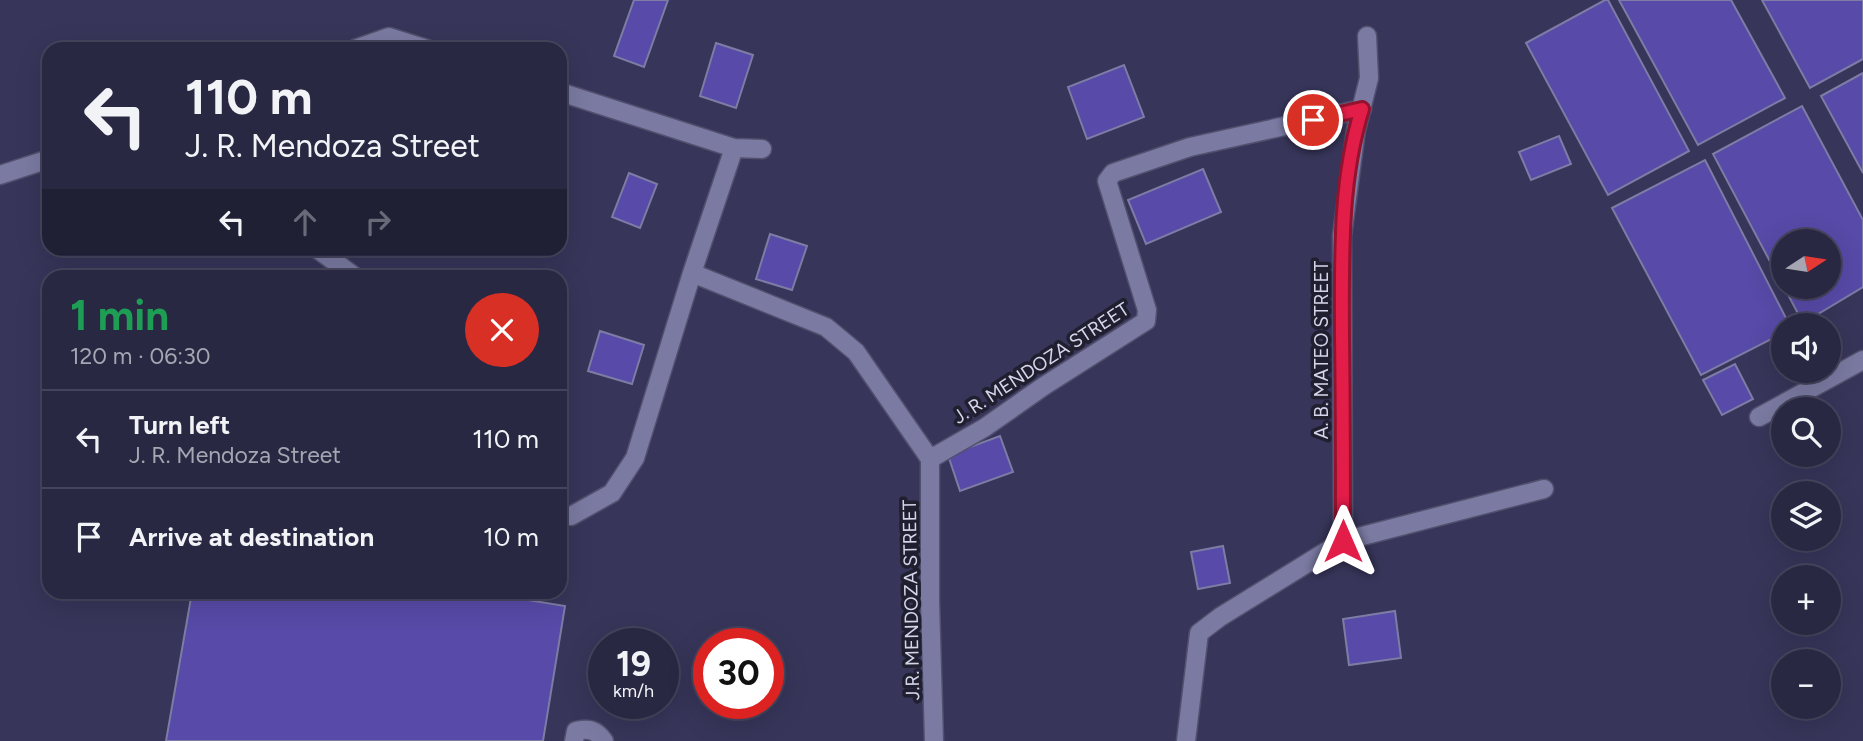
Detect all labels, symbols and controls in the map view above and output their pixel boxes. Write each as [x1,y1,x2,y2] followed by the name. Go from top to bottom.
[185,67,313,126] text: 110 m
[70,70,161,161] icon: left
[1283,90,1343,150] pin
[1294,101,1332,139] icon: arrive
[185,127,480,165] text: J. R. Mendoza Street
[213,203,251,241] icon: left
[286,203,324,241] icon: ahead
[359,203,397,241] icon: right
[1771,229,1841,299] north arrow
[1771,229,1841,719] map controls
[1310,260,1333,439] street label: A. B. MATEO STREET
[70,290,169,341] text: 1 min
[465,293,539,367] button: close
[949,297,1134,429] street label: J. R. MENDOZA STREET
[1771,313,1841,383] button: sound
[70,342,210,370] text: 120 m · 06:30
[1771,397,1841,467] button: search
[129,409,230,441] text: Turn left
[70,420,108,458] icon: left
[472,423,539,455] text: 110 m
[129,441,341,469] text: J. R. Mendoza Street
[1771,481,1841,551] button: layers
[898,499,924,701] street label: J.R. MENDOZA STREET
[1306,504,1380,578] position arrow
[70,518,108,556] icon: arrive
[129,521,374,553] text: Arrive at destination
[483,521,539,553] text: 10 m
[1771,565,1841,635] button: +
[693,628,784,719] speed limit sign: 30
[616,643,651,685] text: 19
[1771,649,1841,719] button: −
[613,680,654,702] text: km/h

